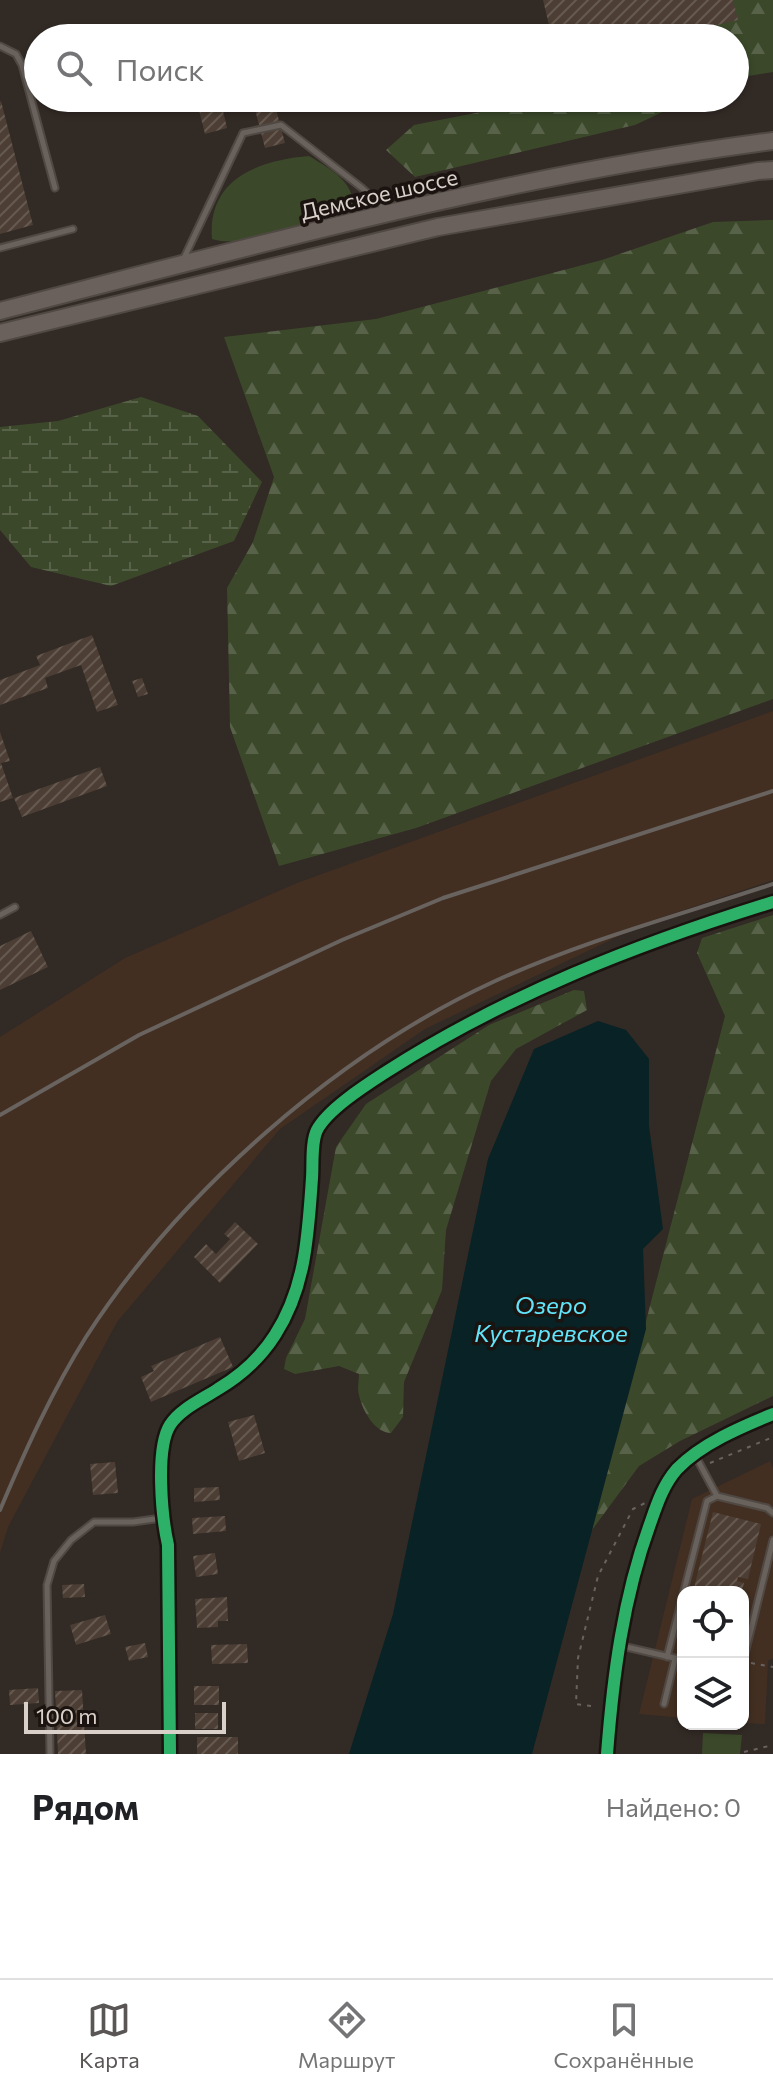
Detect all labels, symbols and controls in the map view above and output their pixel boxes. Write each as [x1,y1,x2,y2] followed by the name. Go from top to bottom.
[24,24,749,112] search box
[52,46,96,90] icon: search
[116,50,204,87] text: Поиск
[298,163,460,225] street label: Демское шоссе
[474,1290,628,1347] water label: Озеро Кустаревское
[677,1586,749,1730] map controls
[677,1586,749,1658] button: locate
[677,1658,749,1730] button: layers
[24,1698,226,1734] scale bar
[36,1702,98,1729] text: 100 m
[32,1785,139,1827] text: Рядом
[606,1791,741,1822] text: Найдено: 0
[79,1998,140,2073] tab: Карта
[298,1998,395,2073] tab: Маршрут
[554,1998,694,2073] tab: Сохранённые

